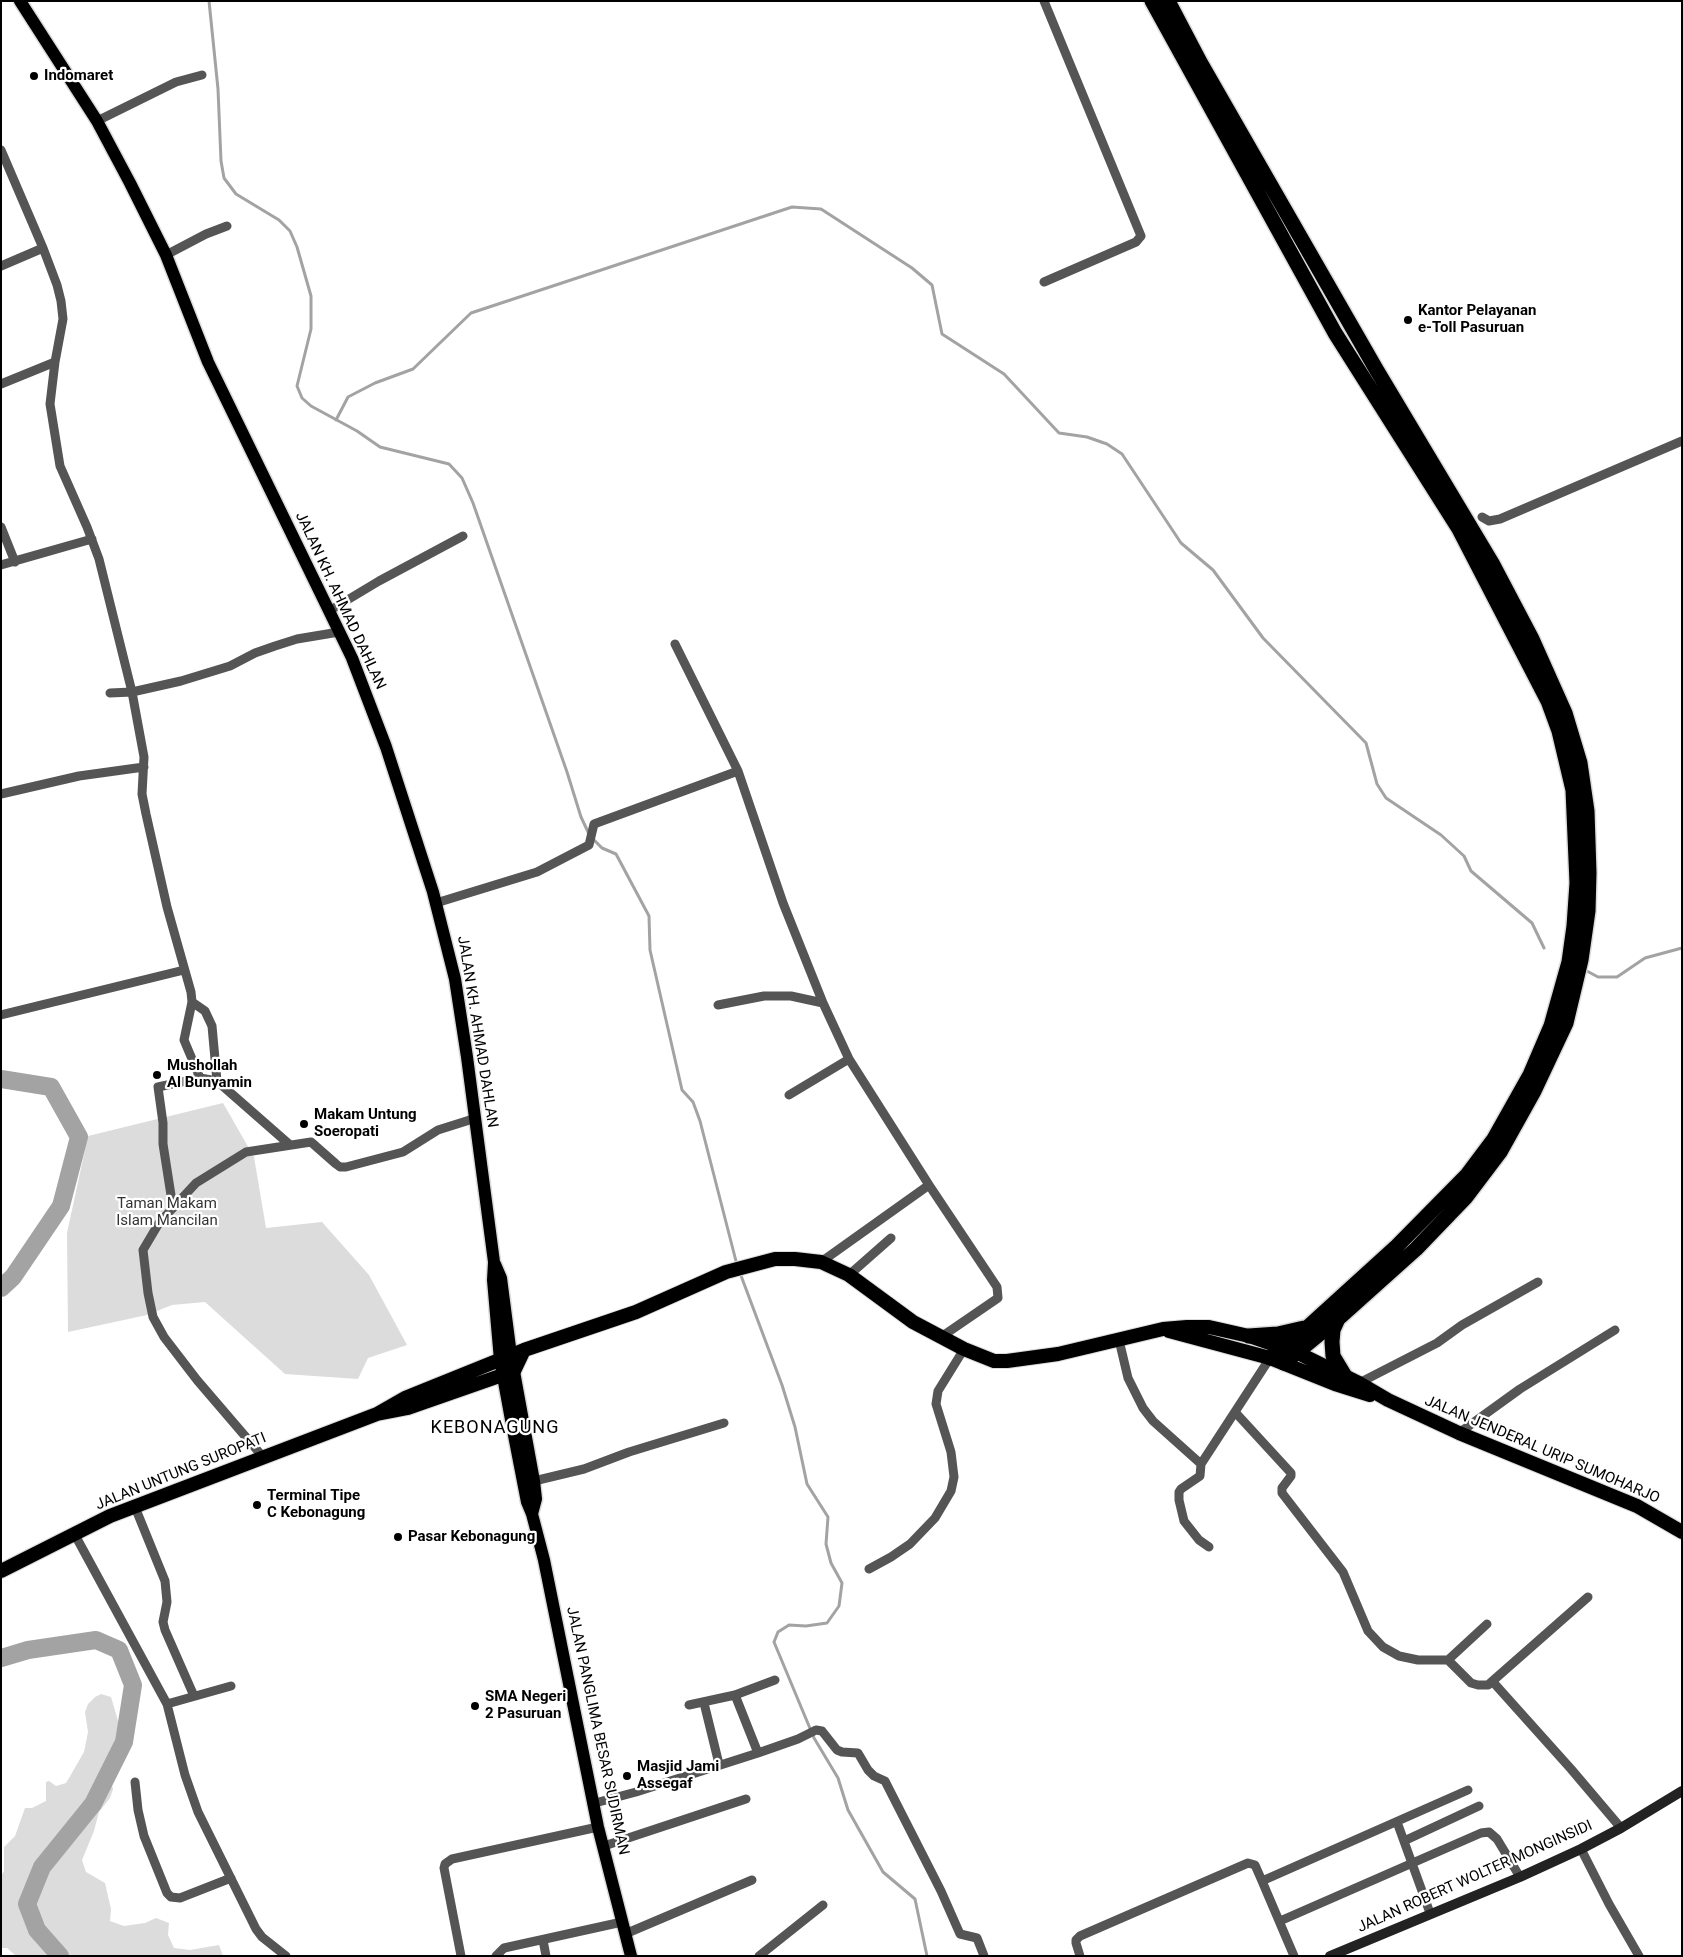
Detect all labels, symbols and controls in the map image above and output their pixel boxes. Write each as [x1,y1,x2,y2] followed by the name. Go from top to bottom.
[44,67,113,85] place label: Indomaret
[28,70,40,82] marker: Indomaret
[1418,302,1536,337] place label: Kantor Pelayanan e-Toll Pasuruan
[1402,314,1414,326] marker: Kantor Pelayanan e-Toll Pasuruan
[291,509,389,693] street label: JALAN KH. AHMAD DAHLAN
[453,935,501,1129] street label: JALAN KH. AHMAD DAHLAN
[167,1057,252,1092] place label: Mushollah Al Bunyamin
[151,1069,163,1081] marker: Mushollah Al Bunyamin
[314,1106,417,1141] place label: Makam Untung Soeropati
[298,1118,310,1130] marker: Makam Untung Soeropati
[116,1195,218,1230] park label: Taman Makam Islam Mancilan
[1422,1392,1662,1508] street label: JALAN JENDERAL URIP SUMOHARJO
[429,1417,561,1439] district label: KEBONAGUNG
[93,1429,269,1515] street label: JALAN UNTUNG SUROPATI
[267,1487,365,1522] place label: Terminal Tipe C Kebonagung
[251,1499,263,1511] marker: Terminal Tipe C Kebonagung
[408,1528,535,1546] place label: Pasar Kebonagung
[392,1531,404,1543] marker: Pasar Kebonagung
[562,1605,632,1857] street label: JALAN PANGLIMA BESAR SUDIRMAN
[485,1688,566,1723] place label: SMA Negeri 2 Pasuruan
[469,1700,481,1712] marker: SMA Negeri 2 Pasuruan
[637,1758,719,1793] place label: Masjid Jami Assegaf
[621,1770,633,1782] marker: Masjid Jami Assegaf
[1355,1817,1595,1937] street label: JALAN ROBERT WOLTER MONGINSIDI

